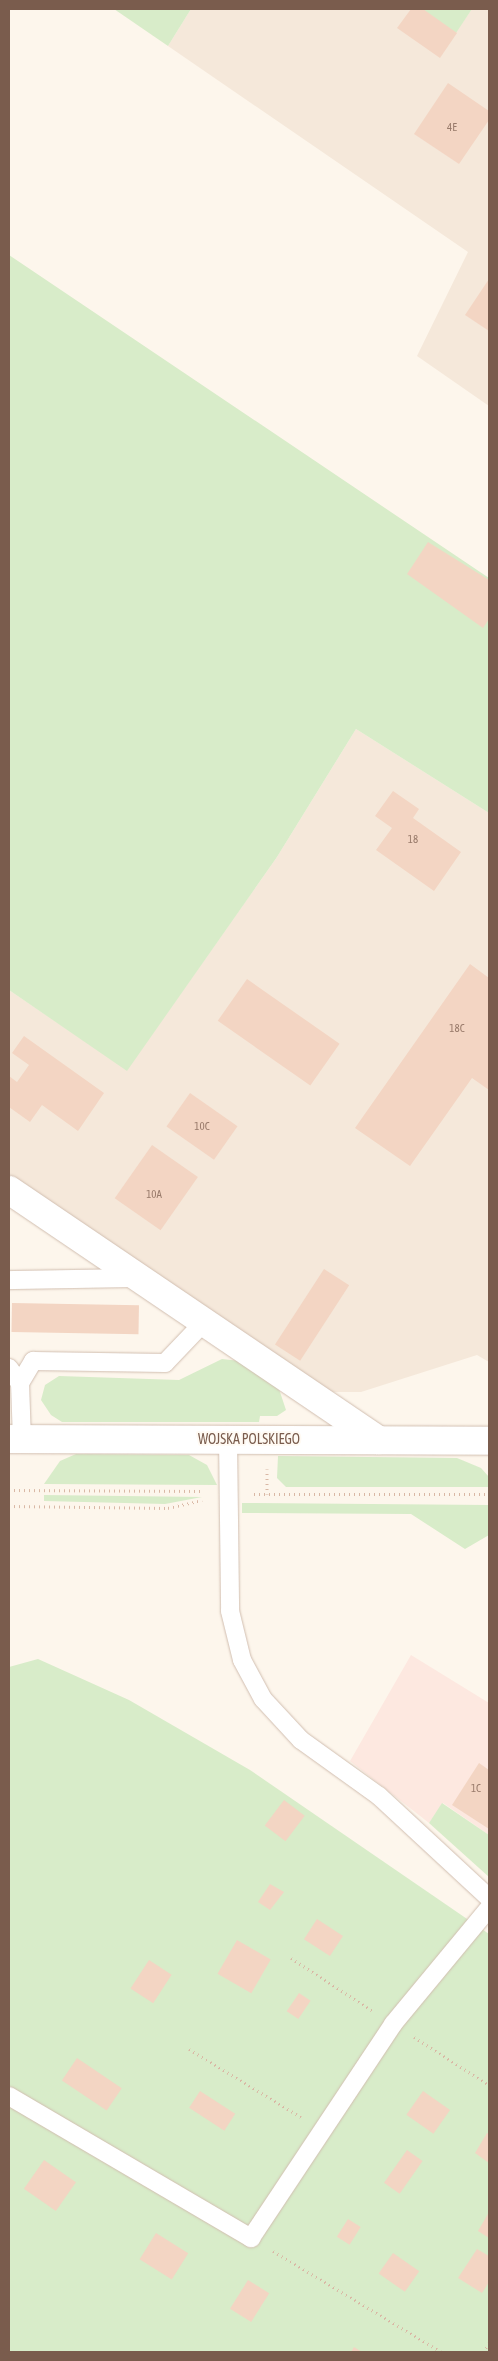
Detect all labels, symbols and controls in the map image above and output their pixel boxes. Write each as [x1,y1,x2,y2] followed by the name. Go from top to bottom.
[447,120,457,134] house number: 4E
[408,832,418,846] house number: 18
[449,1021,465,1035] house number: 18C
[194,1119,210,1133] house number: 10C
[146,1187,162,1201] house number: 10A
[198,1431,300,1447] street label: WOJSKA POLSKIEGO
[471,1781,481,1795] house number: 1C

